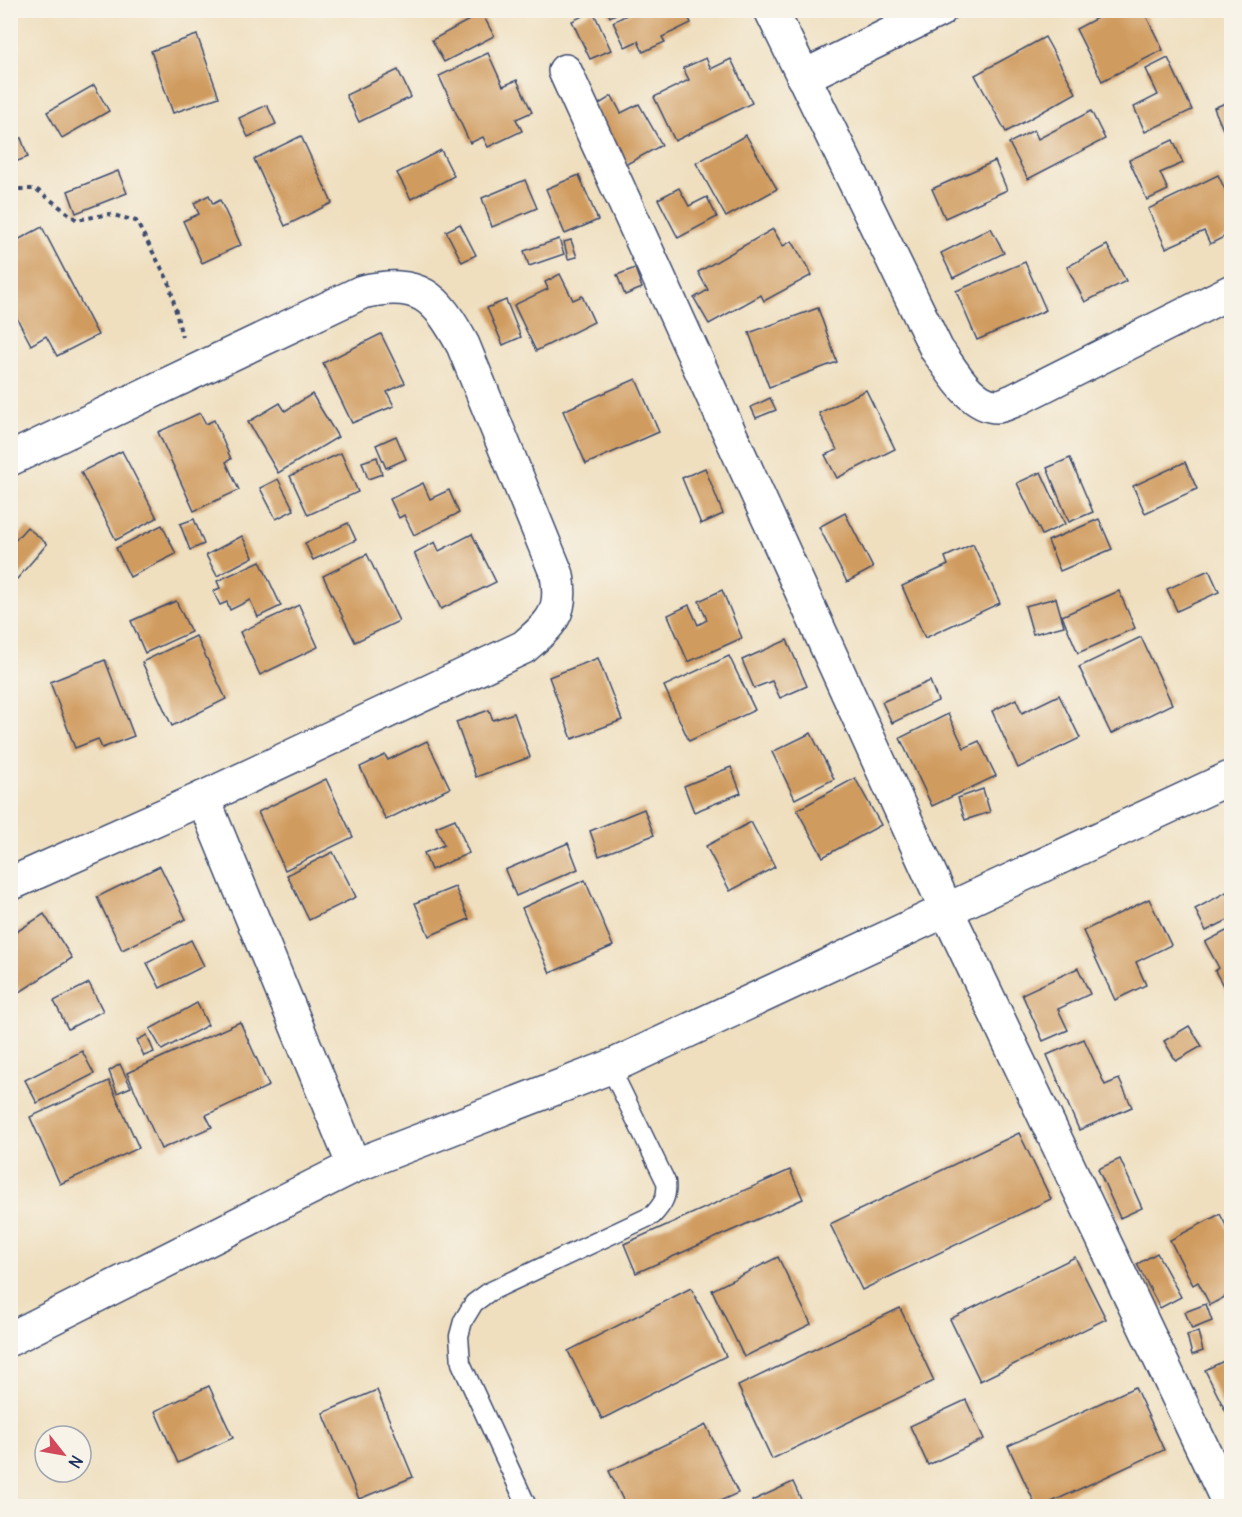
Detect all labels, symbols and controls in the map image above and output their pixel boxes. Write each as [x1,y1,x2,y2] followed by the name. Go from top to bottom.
[33,1424,93,1484] north arrow
[64,1452,87,1472] text: N

